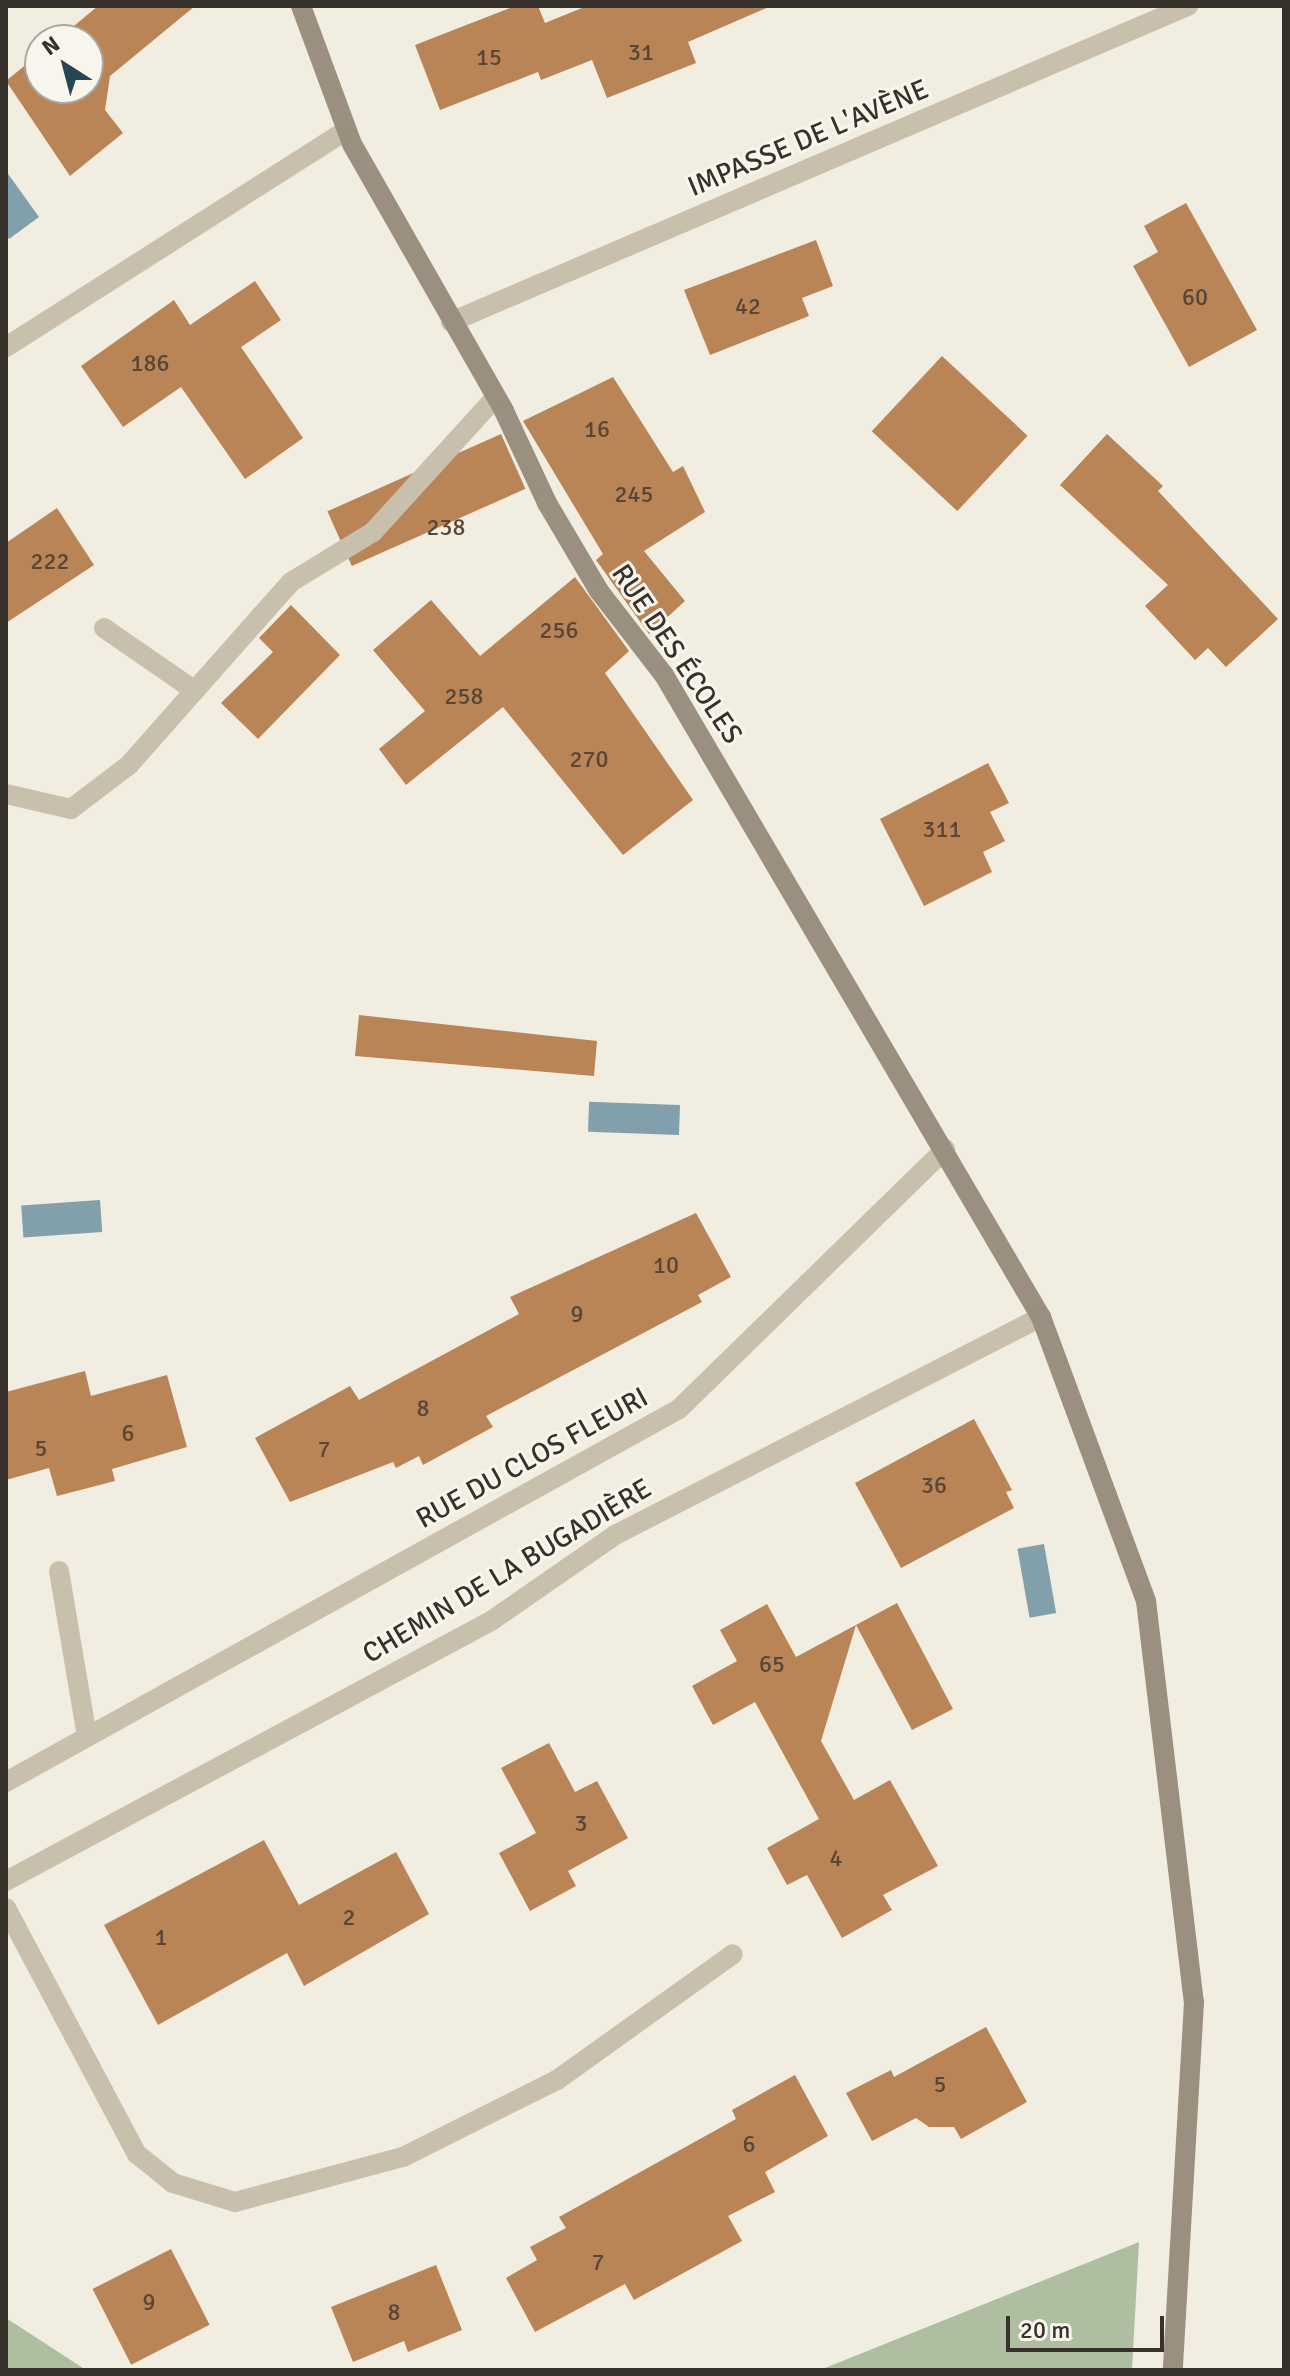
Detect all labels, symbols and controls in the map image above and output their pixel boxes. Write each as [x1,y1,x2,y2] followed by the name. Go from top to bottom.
[24,24,104,104] north arrow
[37,30,65,61] text: N
[628,39,654,67] house number: 31
[476,44,502,72] house number: 15
[683,72,933,204] street label: IMPASSE DE L'AVÈNE
[1182,284,1208,312] house number: 60
[735,293,761,321] house number: 42
[131,350,169,378] house number: 186
[584,416,610,444] house number: 16
[615,481,653,509] house number: 245
[427,514,465,542] house number: 238
[31,548,69,576] house number: 222
[605,558,749,750] street label: RUE DES ÉCOLES
[540,617,578,645] house number: 256
[445,683,483,711] house number: 258
[570,746,608,774] house number: 270
[923,816,961,844] house number: 311
[653,1252,679,1280] house number: 10
[571,1301,583,1329] house number: 9
[410,1380,654,1536] street label: RUE DU CLOS FLEURI
[417,1395,429,1423] house number: 8
[122,1420,134,1448] house number: 6
[35,1435,47,1463] house number: 5
[318,1436,330,1464] house number: 7
[357,1471,657,1671] street label: CHEMIN DE LA BUGADIÈRE
[921,1472,947,1500] house number: 36
[759,1651,785,1679] house number: 65
[575,1810,587,1838] house number: 3
[830,1845,842,1873] house number: 4
[343,1904,355,1932] house number: 2
[155,1924,167,1952] house number: 1
[934,2071,946,2099] house number: 5
[743,2131,755,2159] house number: 6
[592,2249,604,2277] house number: 7
[143,2289,155,2317] house number: 9
[388,2299,400,2327] house number: 8
[1010,2300,1168,2350] scale bar
[1020,2315,1070,2345] text: 20 m

